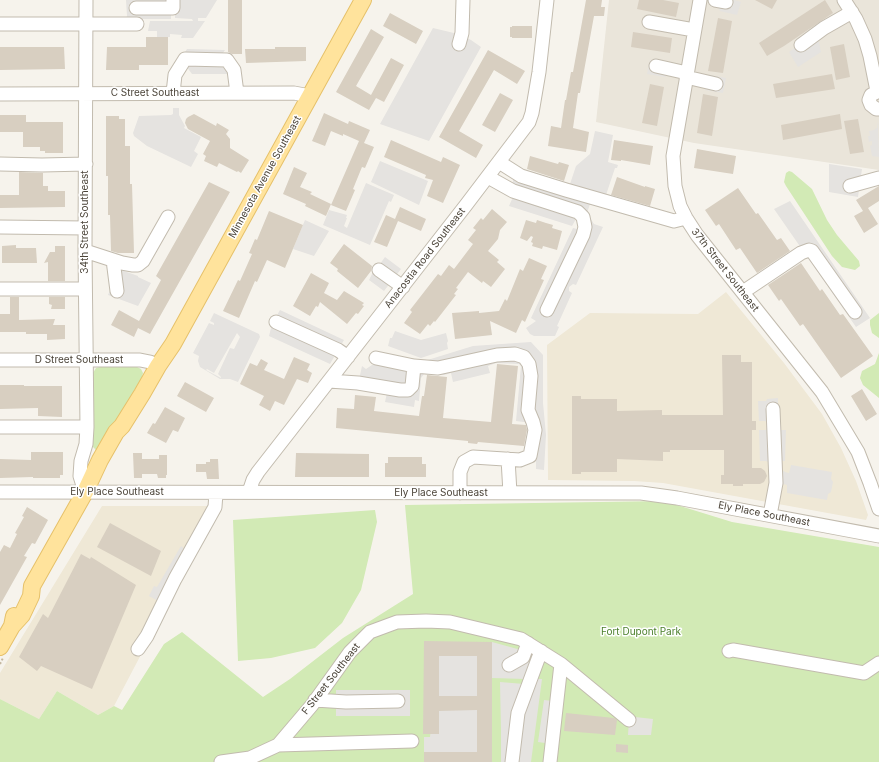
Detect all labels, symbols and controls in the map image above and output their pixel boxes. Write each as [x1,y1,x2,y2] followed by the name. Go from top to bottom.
[111,87,199,99] street label: C Street Southeast
[226,114,304,240] street label: Minnesota Avenue Southeast
[79,170,91,274] street label: 34th Street Southeast
[382,205,468,311] street label: Anacostia Road Southeast
[689,226,761,314] street label: 37th Street Southeast
[35,354,123,366] street label: D Street Southeast
[70,486,164,498] street label: Ely Place Southeast
[394,487,488,499] street label: Ely Place Southeast
[717,499,811,529] street label: Ely Place Southeast
[601,626,681,638] park label: Fort Dupont Park
[299,641,363,717] street label: F Street Southeast

